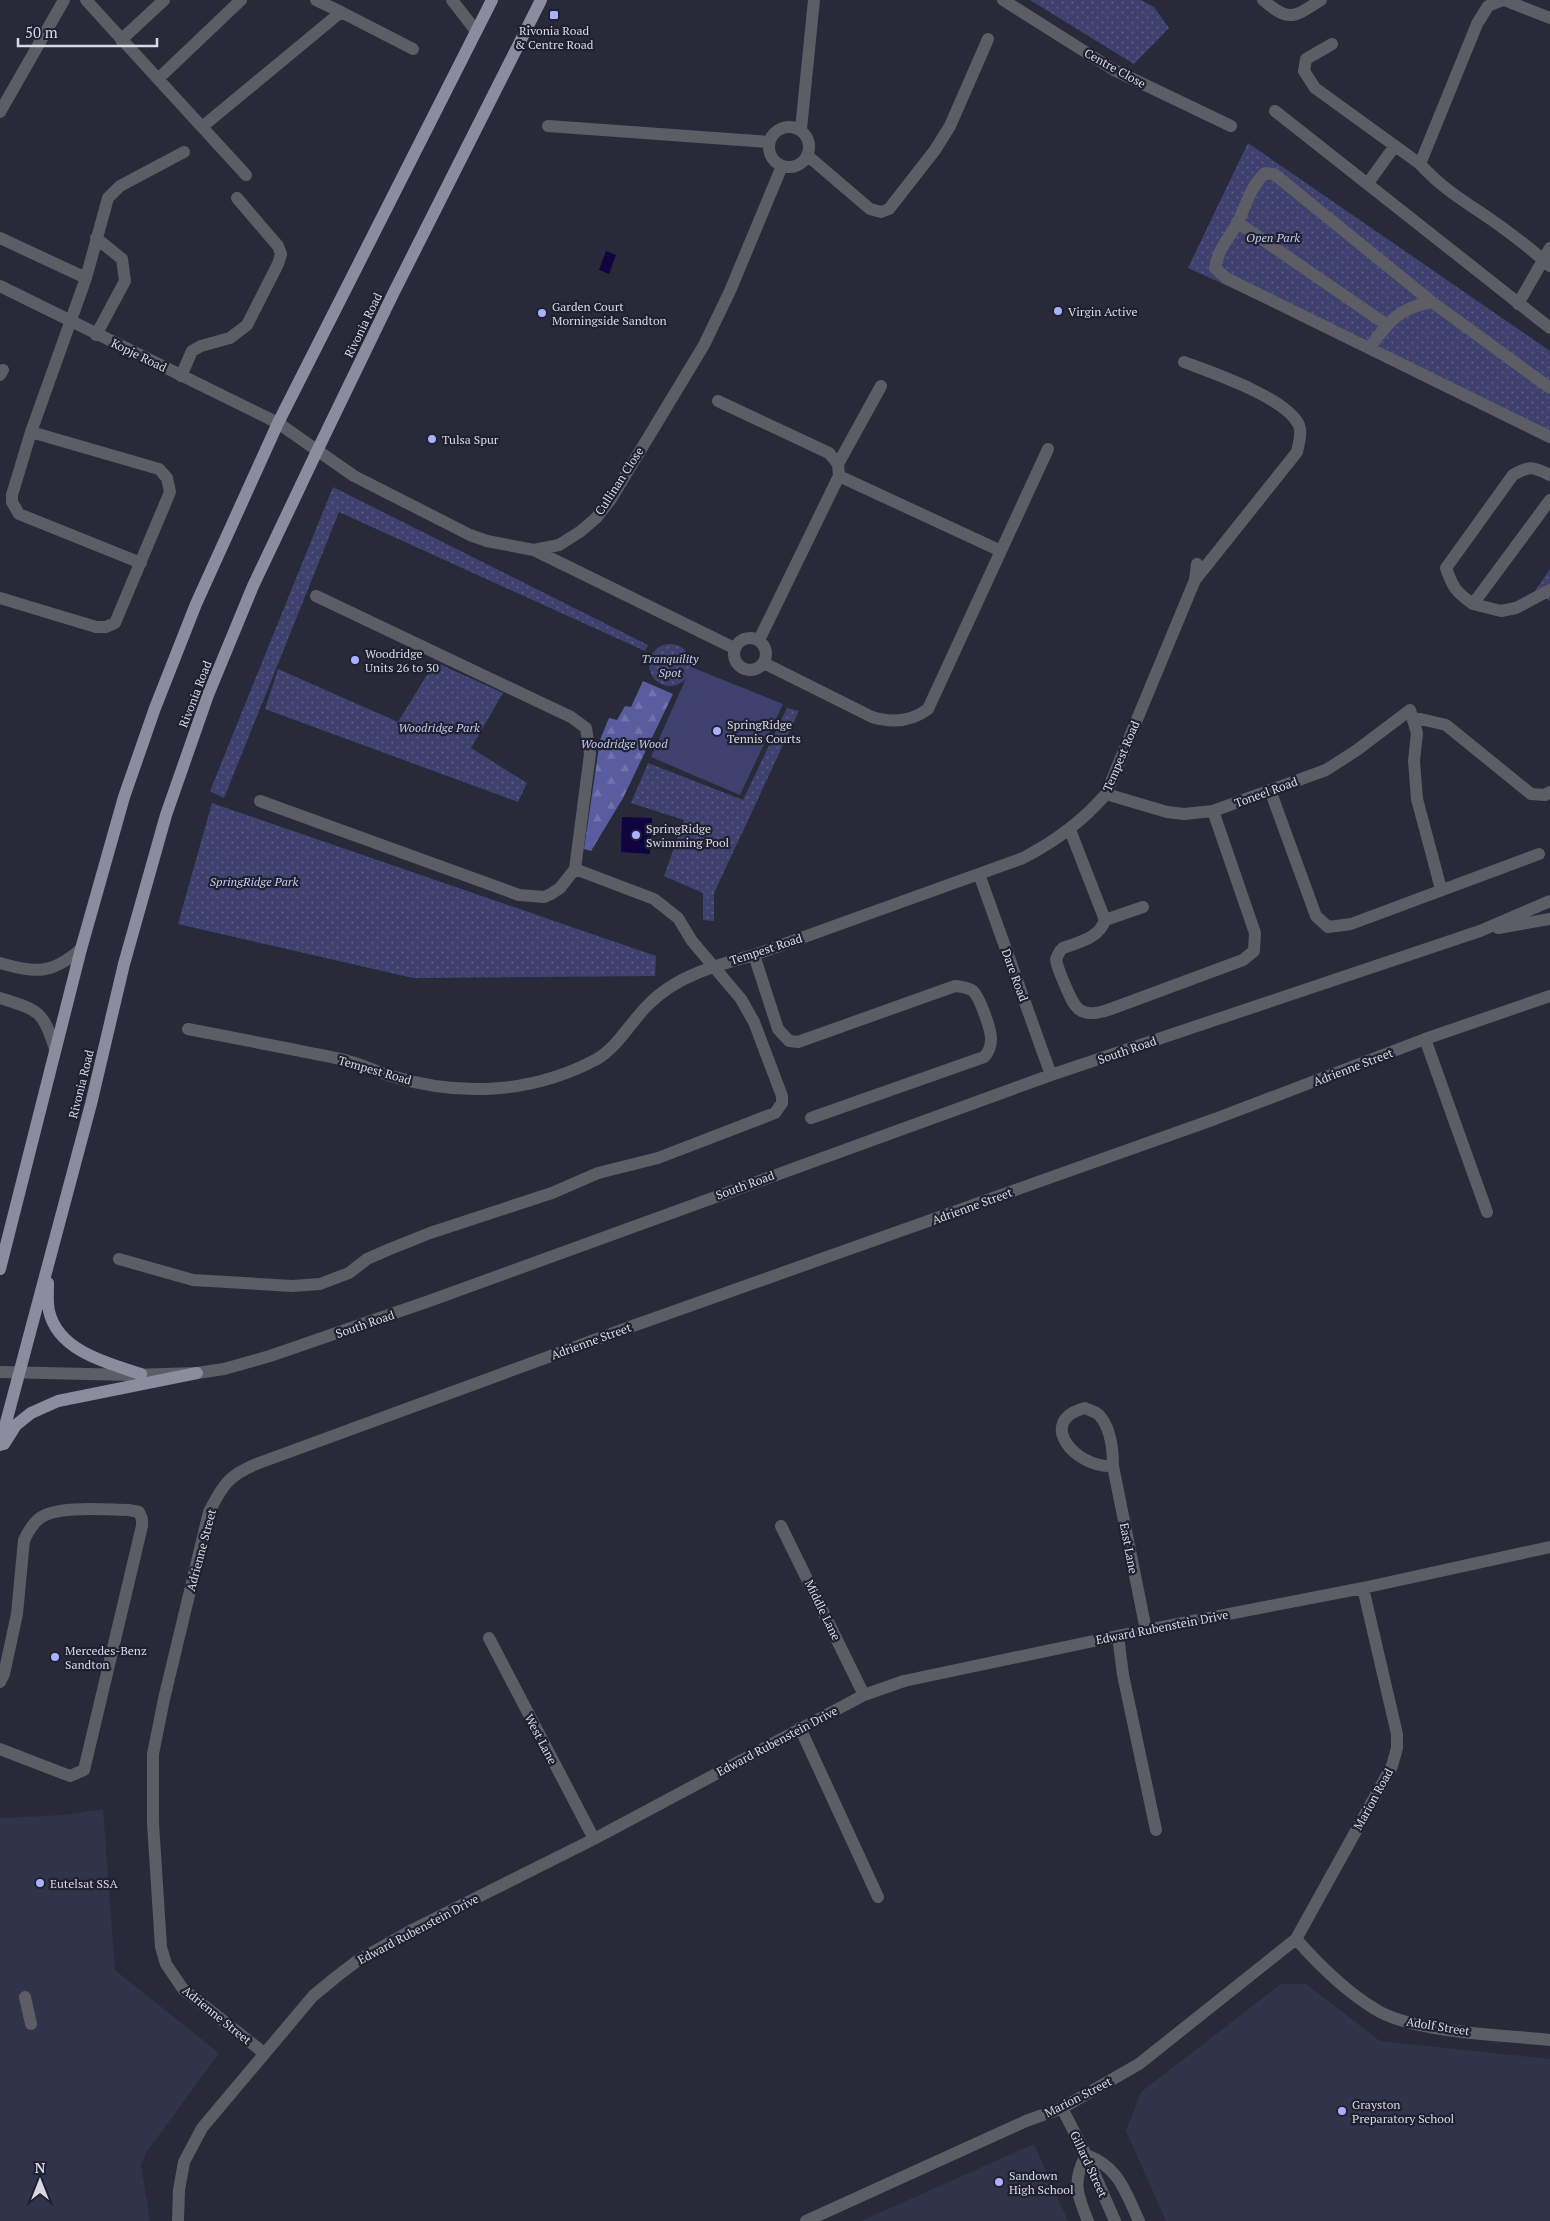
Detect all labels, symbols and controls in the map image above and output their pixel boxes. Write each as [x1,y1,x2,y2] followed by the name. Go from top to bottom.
[548,9,560,21] marker: Rivonia Road & Centre Road
[18,15,156,47] scale bar
[25,22,58,42] text: 50 m
[515,23,594,52] place label: Rivonia Road & Centre Road
[1082,45,1148,91] street label: Centre Close
[1246,230,1300,245] park label: Open Park
[341,290,385,360] street label: Rivonia Road
[552,299,667,328] place label: Garden Court Morningside Sandton
[1068,304,1137,319] place label: Virgin Active
[1052,305,1064,317] marker: Virgin Active
[536,307,548,319] marker: Garden Court Morningside Sandton
[109,335,169,375] street label: Kopje Road
[442,432,499,447] place label: Tulsa Spur
[426,433,438,445] marker: Tulsa Spur
[591,444,647,518] street label: Cullinan Close
[365,646,439,675] place label: Woodridge Units 26 to 30
[642,651,699,680] park label: Tranquility Spot
[349,654,361,666] marker: Woodridge Units 26 to 30
[175,658,215,729] street label: Rivonia Road
[727,717,801,746] place label: SpringRidge Tennis Courts
[1099,718,1143,794] street label: Tempest Road
[398,720,480,735] park label: Woodridge Park
[711,725,723,737] marker: SpringRidge Tennis Courts
[580,736,668,751] park label: Woodridge Wood
[1233,774,1300,810] street label: Toneel Road
[646,821,730,850] place label: SpringRidge Swimming Pool
[630,829,642,841] marker: SpringRidge Swimming Pool
[210,874,298,889] park label: SpringRidge Park
[728,930,804,968] street label: Tempest Road
[999,947,1032,1004] street label: Dare Road
[1096,1033,1159,1067] street label: South Road
[1311,1045,1396,1089] street label: Adrienne Street
[65,1048,97,1120] street label: Rivonia Road
[337,1052,414,1088] street label: Tempest Road
[714,1167,777,1203] street label: South Road
[930,1184,1015,1227] street label: Adrienne Street
[334,1307,397,1341] street label: South Road
[549,1319,634,1362] street label: Adrienne Street
[183,1507,219,1593] street label: Adrienne Street
[1117,1521,1141,1575] street label: East Lane
[802,1577,844,1643] street label: Middle Lane
[1094,1607,1230,1647] street label: Edward Rubenstein Drive
[65,1643,147,1672] place label: Mercedes-Benz Sandton
[49,1651,61,1663] marker: Mercedes-Benz Sandton
[714,1703,840,1779] street label: Edward Rubenstein Drive
[522,1711,560,1767] street label: West Lane
[1350,1765,1396,1832] street label: Marion Road
[50,1876,118,1891] place label: Eutelsat SSA
[34,1877,46,1889] marker: Eutelsat SSA
[355,1891,481,1967] street label: Edward Rubenstein Drive
[180,1983,255,2048] street label: Adrienne Street
[1405,2014,1471,2039] street label: Adolf Street
[1042,2073,1115,2120] street label: Marion Street
[1352,2097,1455,2126] place label: Grayston Preparatory School
[1336,2105,1348,2117] marker: Grayston Preparatory School
[1067,2128,1111,2200] street label: Gillard Street
[15,2156,65,2206] north arrow
[35,2158,46,2177] text: N
[1009,2168,1074,2197] place label: Sandown High School
[993,2176,1005,2188] marker: Sandown High School

